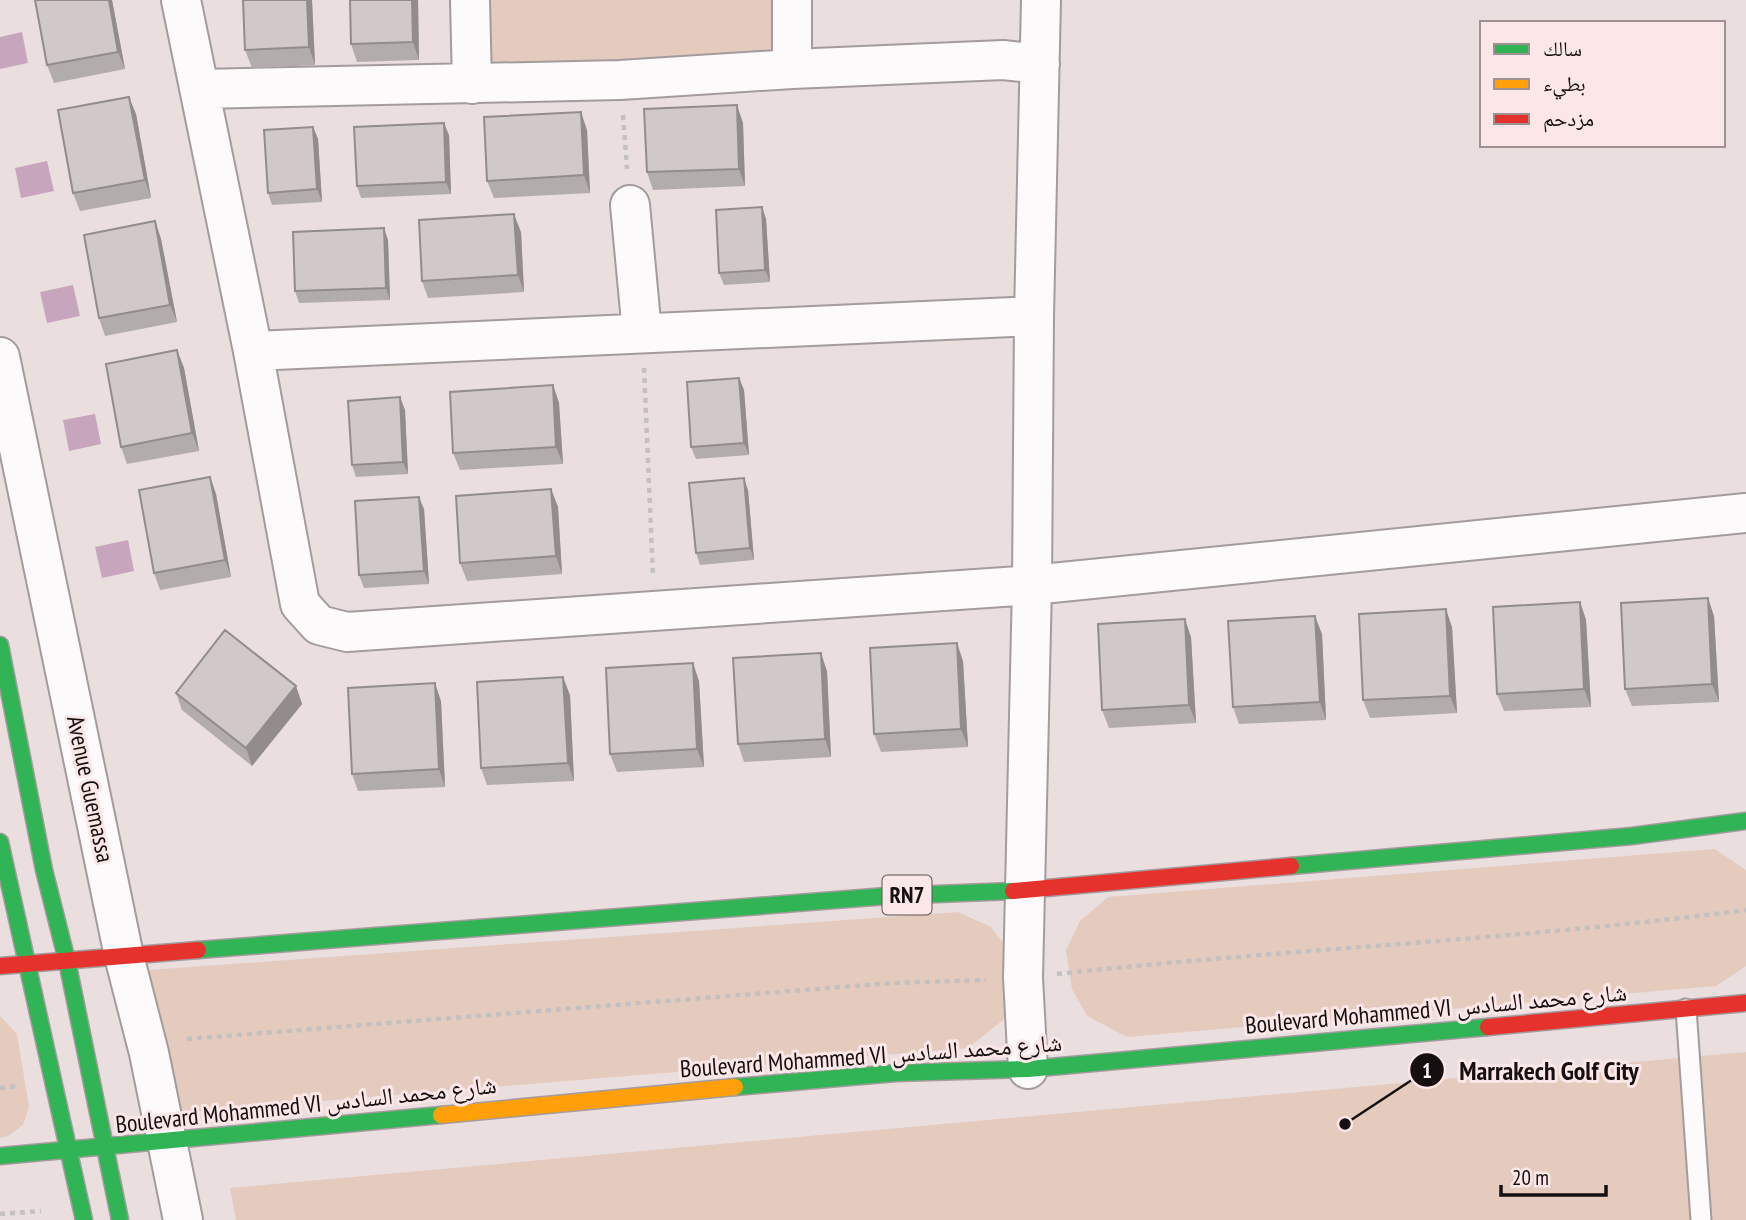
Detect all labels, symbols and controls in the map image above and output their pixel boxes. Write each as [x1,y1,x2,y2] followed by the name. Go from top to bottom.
[1480,21,1725,147] legend
[1543,35,1582,62] text: سالك
[1543,70,1586,100] text: بطيء
[1543,105,1594,133] text: مزدحم
[60,713,121,865] street label: Avenue Guemassa
[883,876,932,914] road number: RN7
[1244,976,1628,1041] street label: Boulevard Mohammed VI شارع محمد السادس
[679,1027,1063,1084] street label: Boulevard Mohammed VI شارع محمد السادس
[1410,1047,1653,1094] callout: Marrakech Golf City
[1459,1054,1639,1087] text: Marrakech Golf City
[1422,1057,1432,1084] text: 1
[114,1069,498,1140] street label: Boulevard Mohammed VI شارع محمد السادس
[1501,1154,1606,1198] scale bar
[1512,1164,1549,1191] text: 20 m

